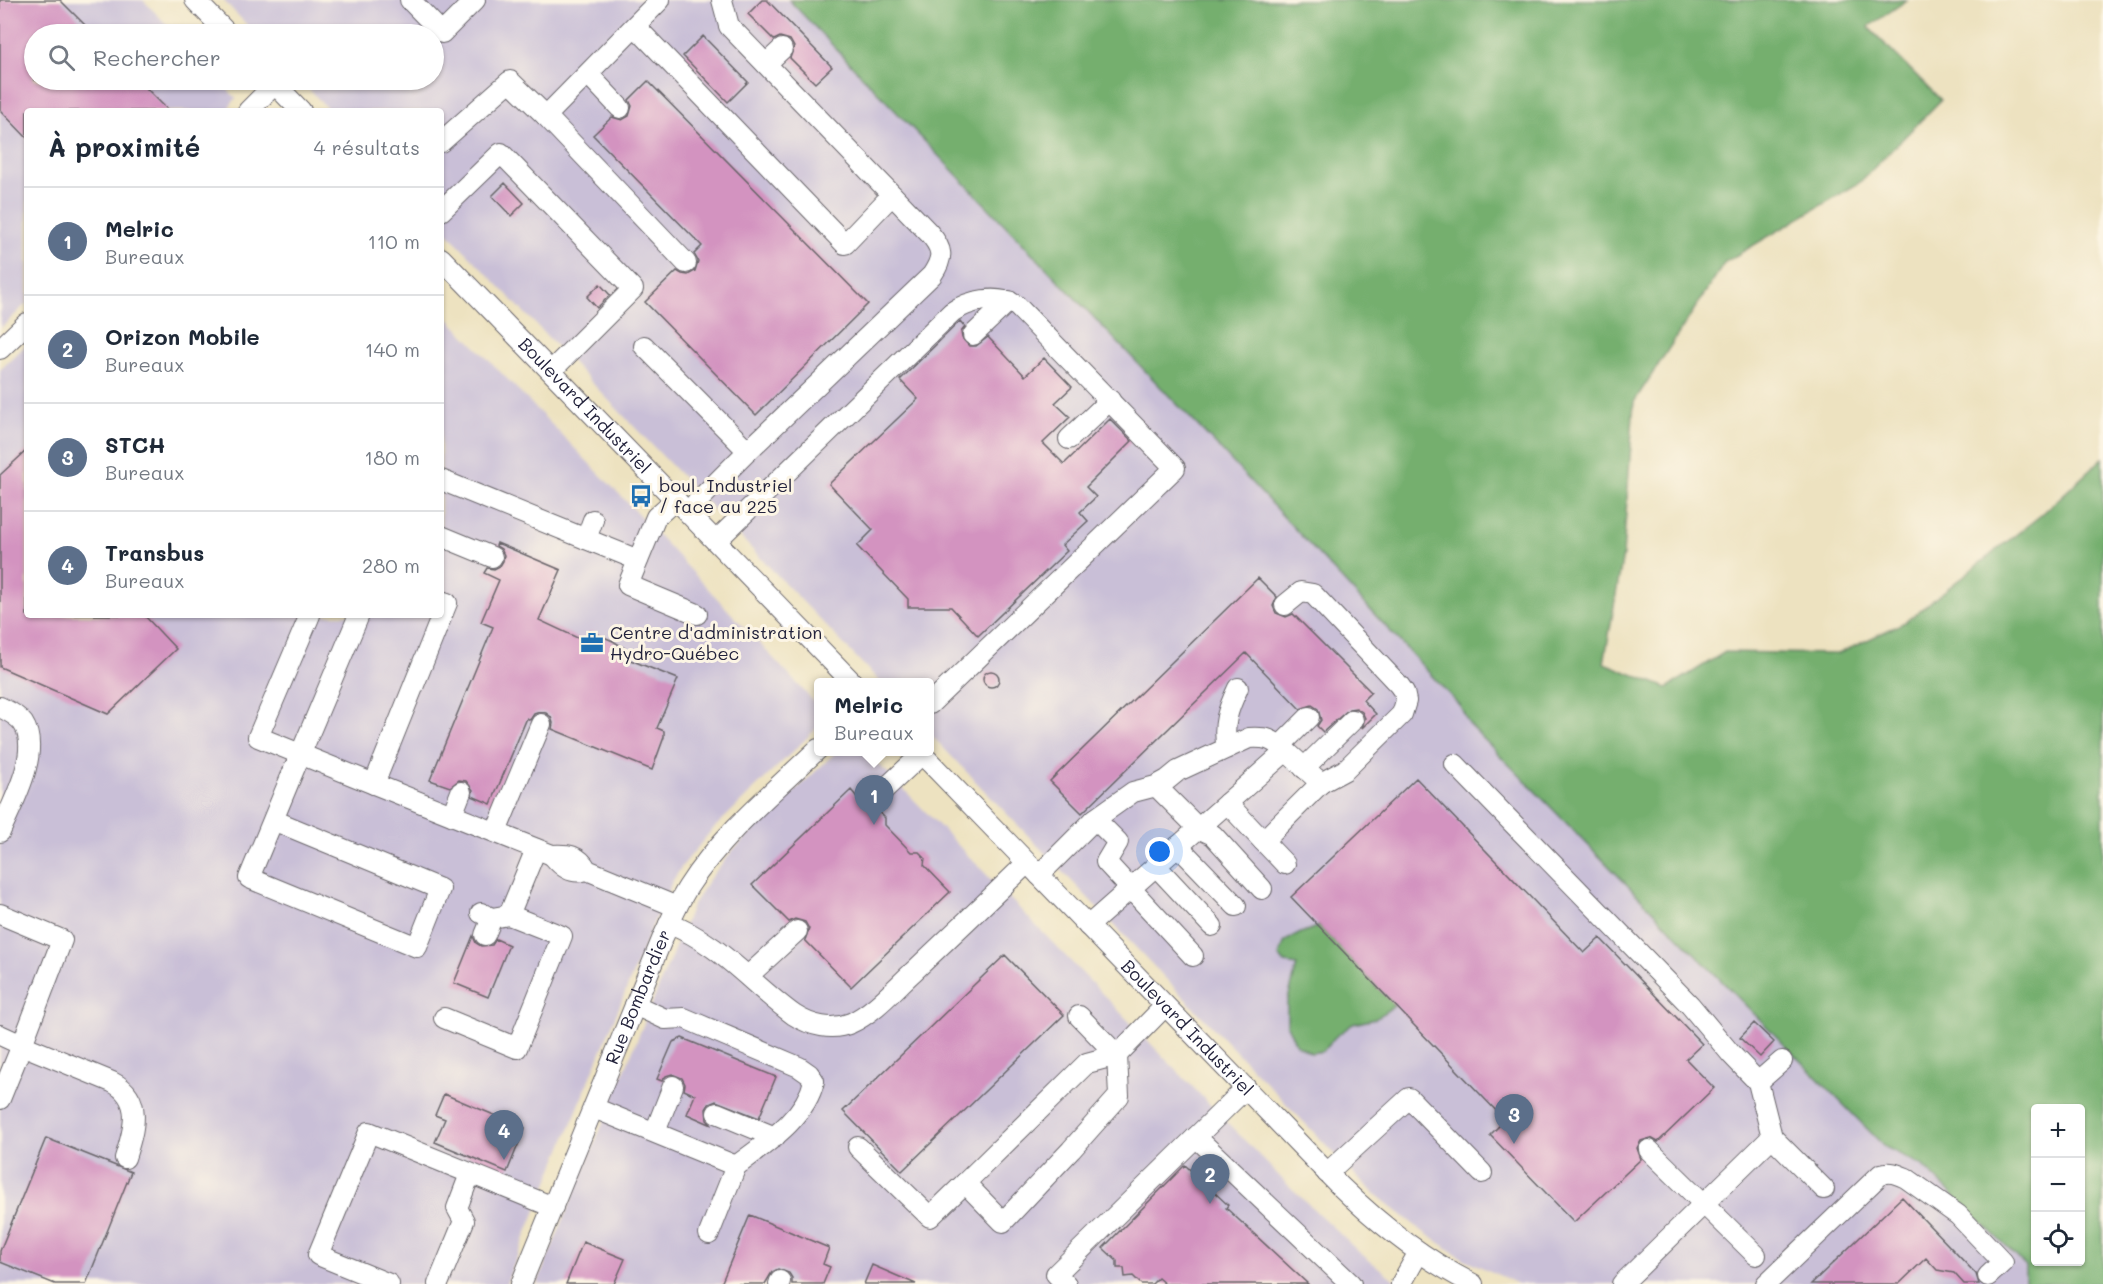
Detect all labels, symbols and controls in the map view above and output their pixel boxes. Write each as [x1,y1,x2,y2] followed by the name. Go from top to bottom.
[24,24,444,90] search box
[45,41,78,74] icon: search
[93,43,221,72] text: Rechercher
[48,130,200,164] text: À proximité
[314,134,420,160] text: 4 résultats
[105,214,174,243] text: Melric
[63,228,72,254] text: 1
[367,228,420,254] text: 110 m
[105,243,184,269] text: Bureaux
[105,322,260,351] text: Orizon Mobile
[514,332,657,478] street label: Boulevard Industriel
[62,336,73,362] text: 2
[365,336,420,362] text: 140 m
[105,351,184,377] text: Bureaux
[105,430,166,459] text: STCH
[62,444,74,470] text: 3
[364,444,420,470] text: 180 m
[105,459,184,485] text: Bureaux
[659,473,793,518] place label: boul. Industriel / face au 225
[628,483,654,509] bus stop icon: boul. Industriel / face au 225
[105,538,204,567] text: Transbus
[61,552,74,578] text: 4
[362,552,420,578] text: 280 m
[105,567,184,593] text: Bureaux
[610,620,822,665] place label: Centre d'administration Hydro-Québec
[579,630,605,656] office icon: Centre d'administration Hydro-Québec
[814,678,934,756] popup
[834,690,903,719] text: Melric
[834,719,914,745] text: Bureaux
[854,776,894,825] pin: 1
[1145,837,1174,866] your location
[599,925,676,1068] street label: Rue Bombardier
[1116,954,1259,1100] street label: Boulevard Industriel
[1494,1094,1534,1144] pin: 3
[2031,1104,2085,1266] map controls
[2031,1104,2085,1158] button: +
[484,1110,524,1160] pin: 4
[1190,1154,1230,1204] pin: 2
[2031,1158,2085,1212] button: −
[2031,1212,2085,1266] button: locate

